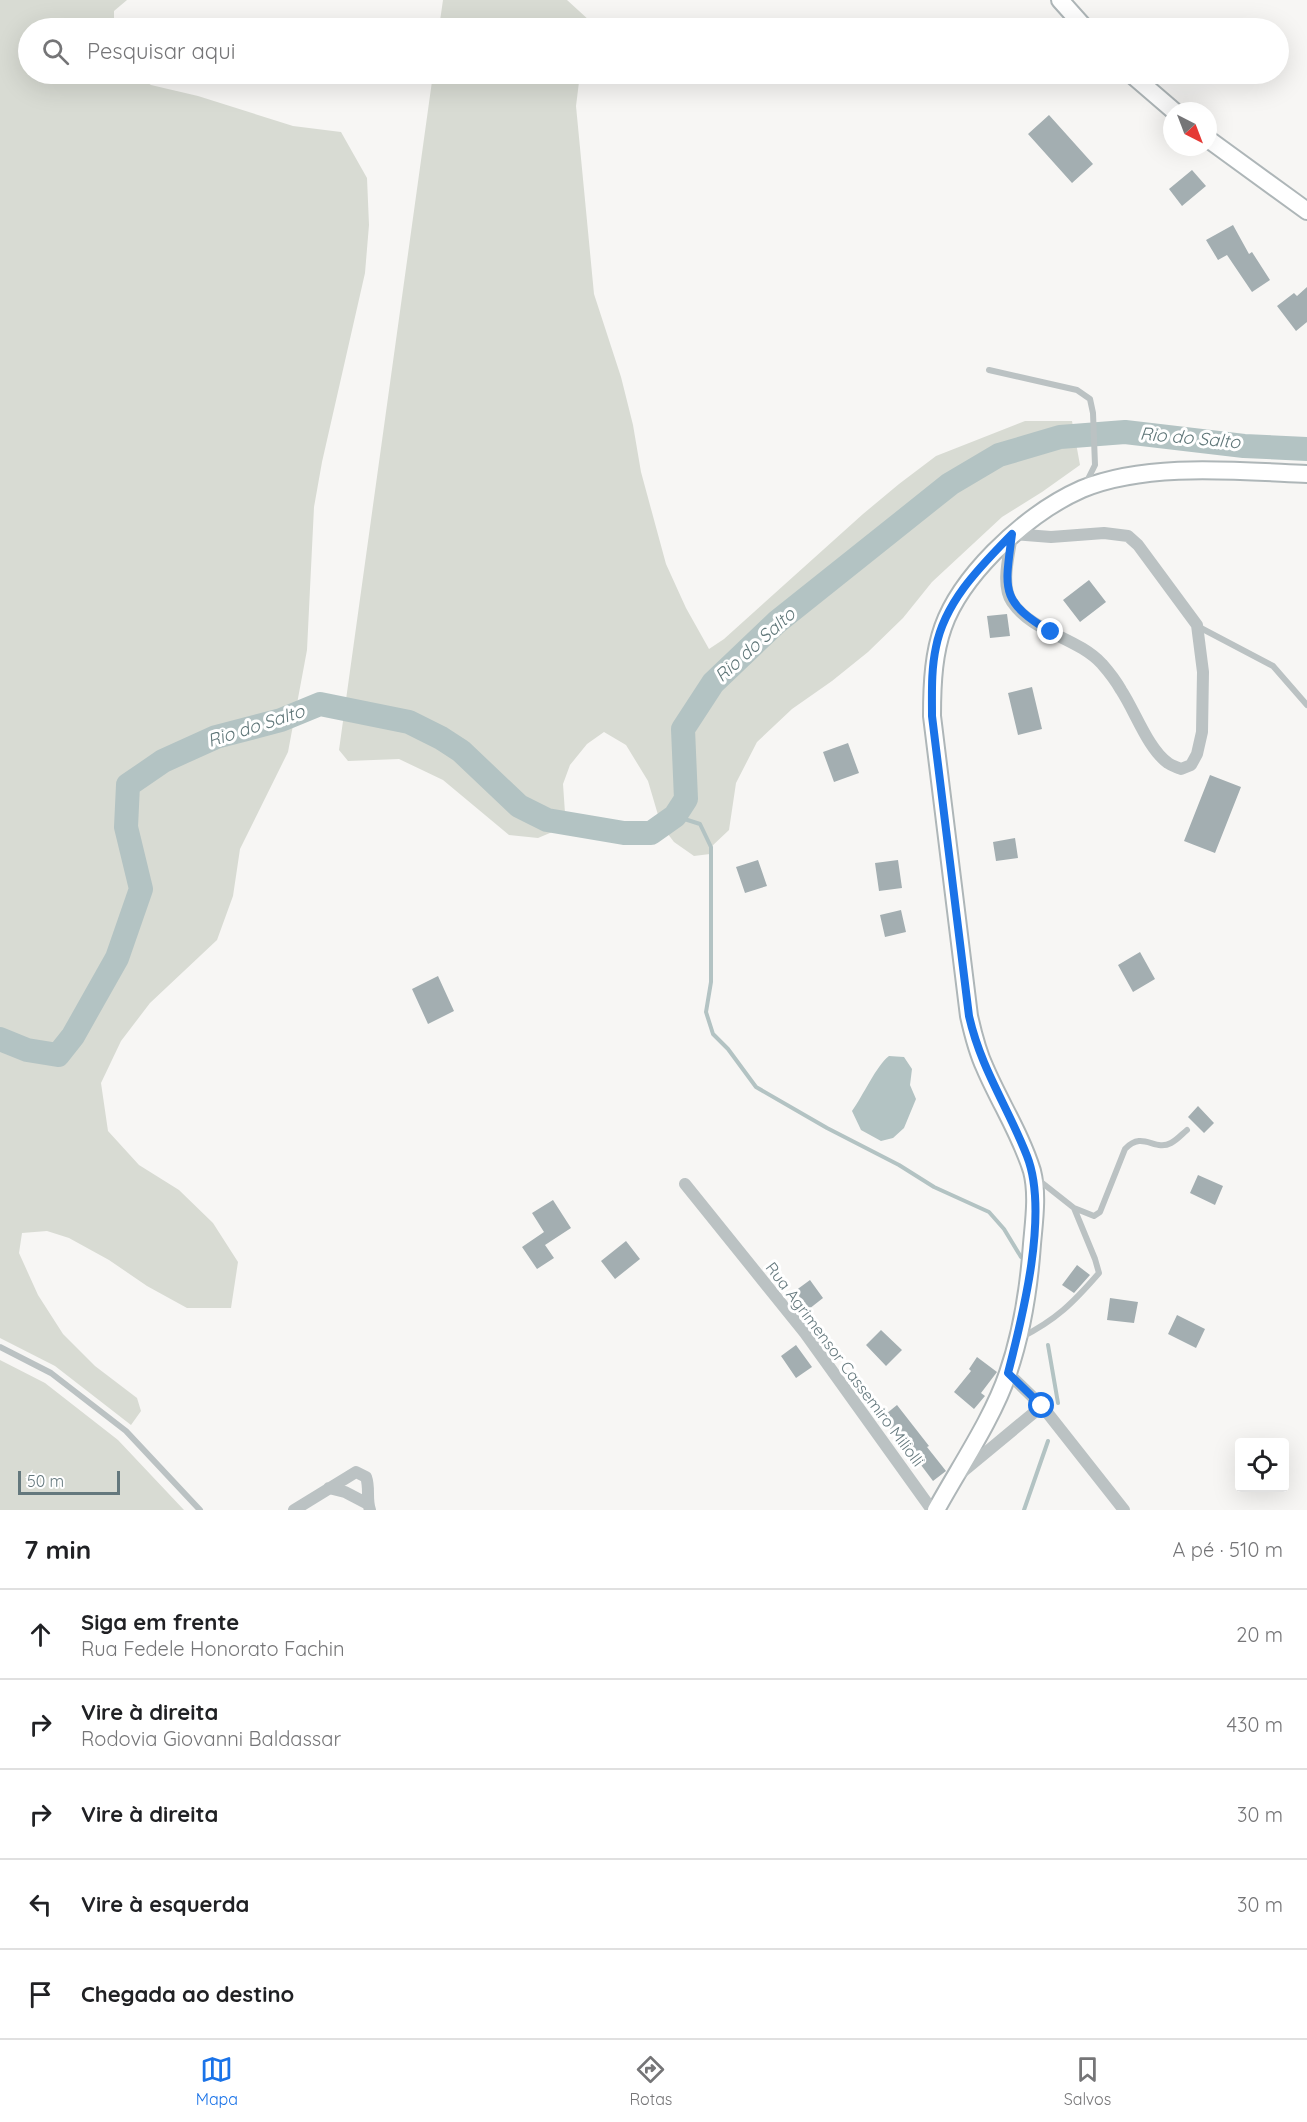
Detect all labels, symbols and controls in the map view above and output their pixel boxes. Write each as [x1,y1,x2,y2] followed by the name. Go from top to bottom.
[18,18,1289,84] search box
[39,35,72,68] icon: search
[87,37,235,65] text: Pesquisar aqui
[1163,102,1217,156] north arrow
[1139,422,1242,453] water label: Rio do Salto
[710,602,800,687] water label: Rio do Salto
[1037,618,1063,644] route end
[205,699,308,752] water label: Rio do Salto
[762,1258,928,1470] street label: Rua Agrimensor Cassemiro Miliolli
[1028,1392,1054,1418] route start
[1235,1438,1289,1492] map controls
[1235,1438,1289,1492] button: locate
[18,1468,120,1496] scale bar
[27,1471,64,1491] text: 50 m
[24,1533,91,1566] text: 7 min
[1172,1537,1283,1562] text: A pé · 510 m
[81,1608,239,1636] text: Siga em frente
[24,1618,57,1651] icon: ahead
[1236,1622,1283,1647] text: 20 m
[81,1636,345,1661] text: Rua Fedele Honorato Fachin
[81,1698,218,1726] text: Vire à direita
[24,1708,57,1741] icon: right
[1226,1712,1283,1737] text: 430 m
[81,1726,341,1751] text: Rodovia Giovanni Baldassar
[24,1798,57,1831] icon: right
[81,1800,218,1828] text: Vire à direita
[1237,1802,1283,1827] text: 30 m
[24,1888,57,1921] icon: left
[81,1890,249,1918] text: Vire à esquerda
[1237,1892,1283,1917] text: 30 m
[24,1978,57,2011] icon: arrive
[81,1980,294,2008] text: Chegada ao destino
[196,2053,238,2109] tab: Mapa
[629,2053,672,2109] tab: Rotas
[1064,2053,1111,2109] tab: Salvos

